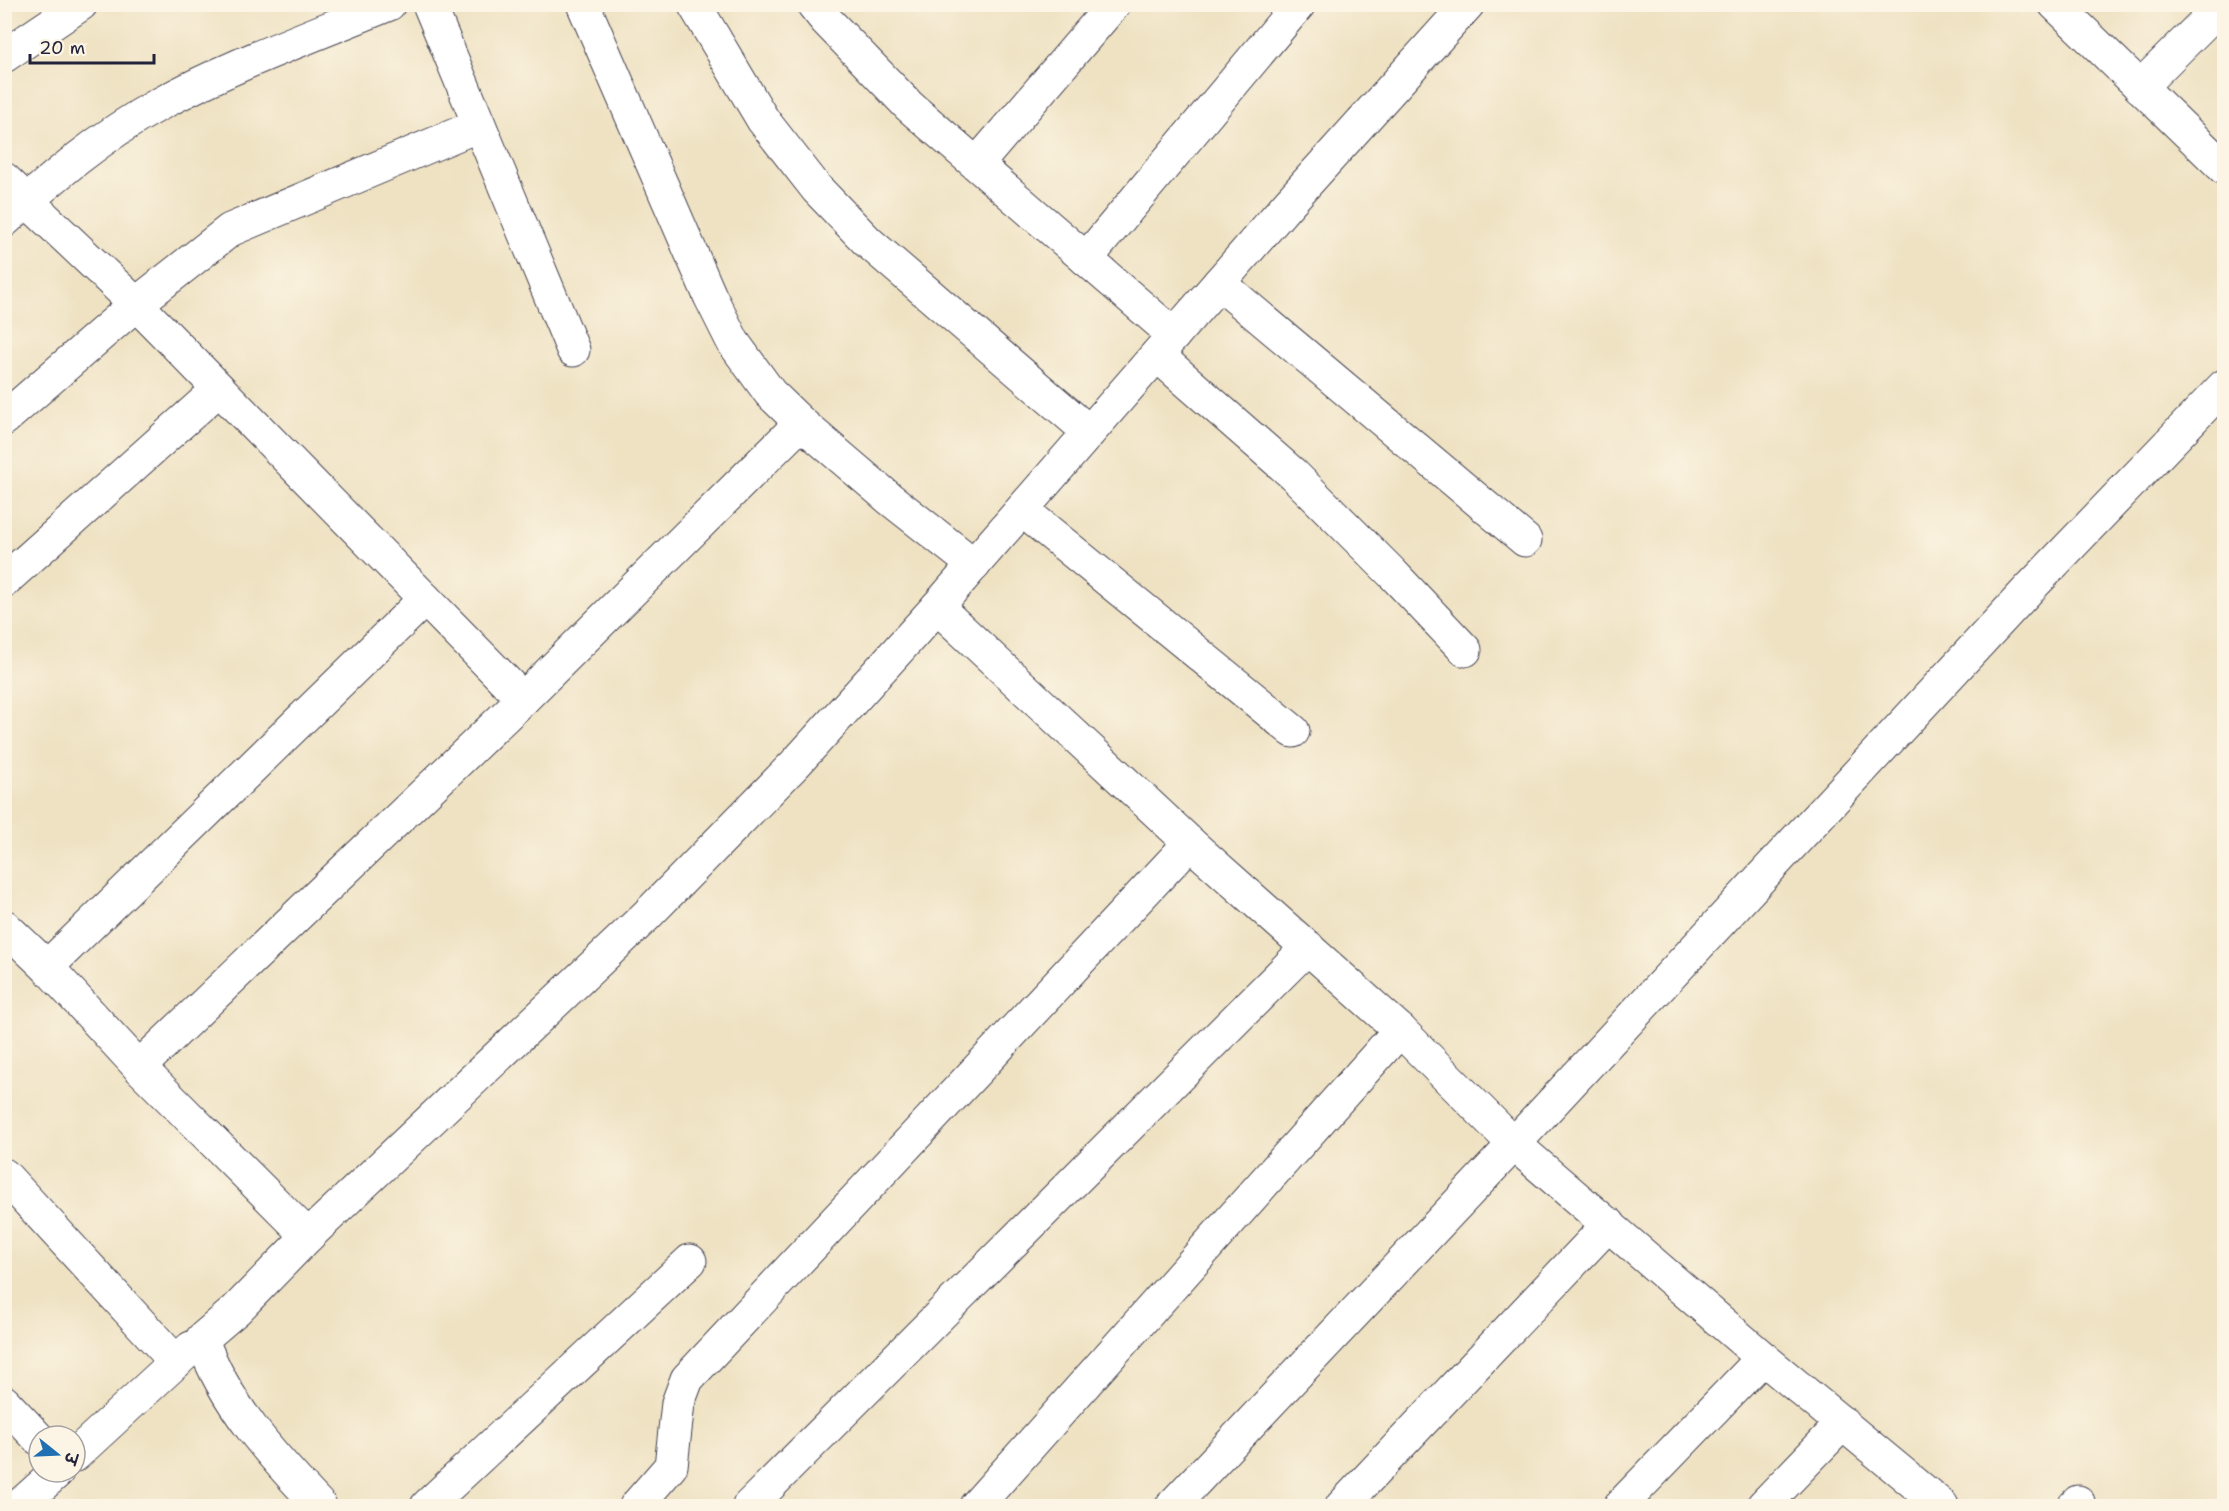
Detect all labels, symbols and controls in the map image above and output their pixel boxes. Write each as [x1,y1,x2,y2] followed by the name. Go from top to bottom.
[30,27,154,65] scale bar
[39,36,85,60] text: 20 m
[27,1424,87,1484] north arrow
[59,1448,83,1468] text: उ

